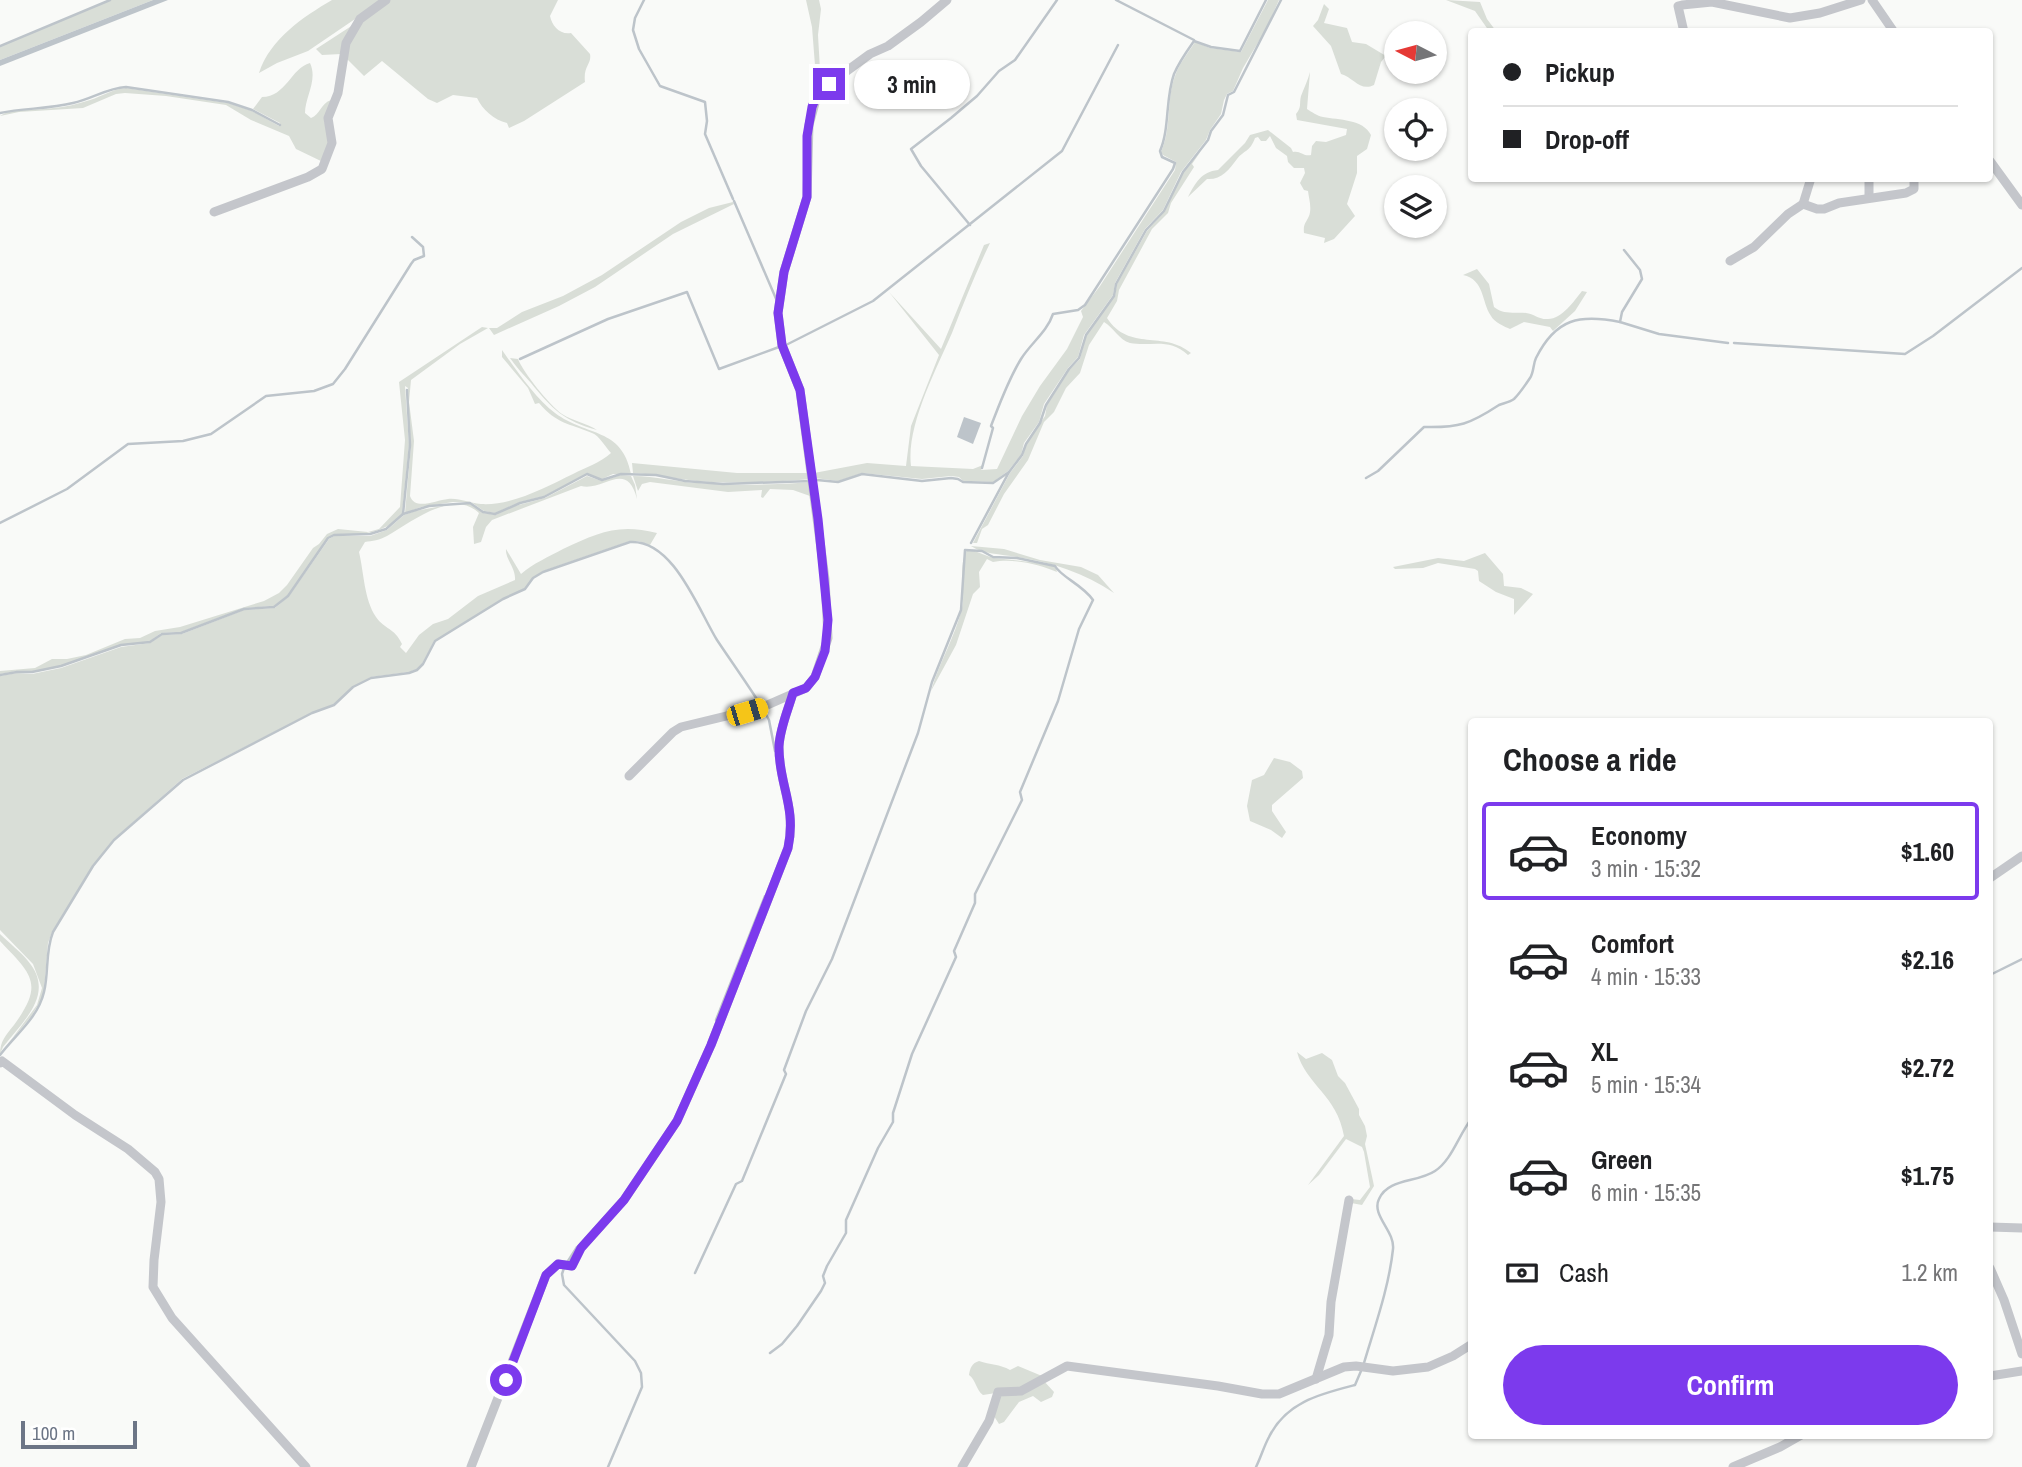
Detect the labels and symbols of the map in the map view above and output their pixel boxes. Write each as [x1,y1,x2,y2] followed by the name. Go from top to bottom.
[1384,21,1447,84] north arrow
[854,60,969,108] callout: 3 min
[813,68,845,100] route end
[724,696,771,728] car
[490,1364,522,1396] route start
[21,1418,136,1450] scale bar

